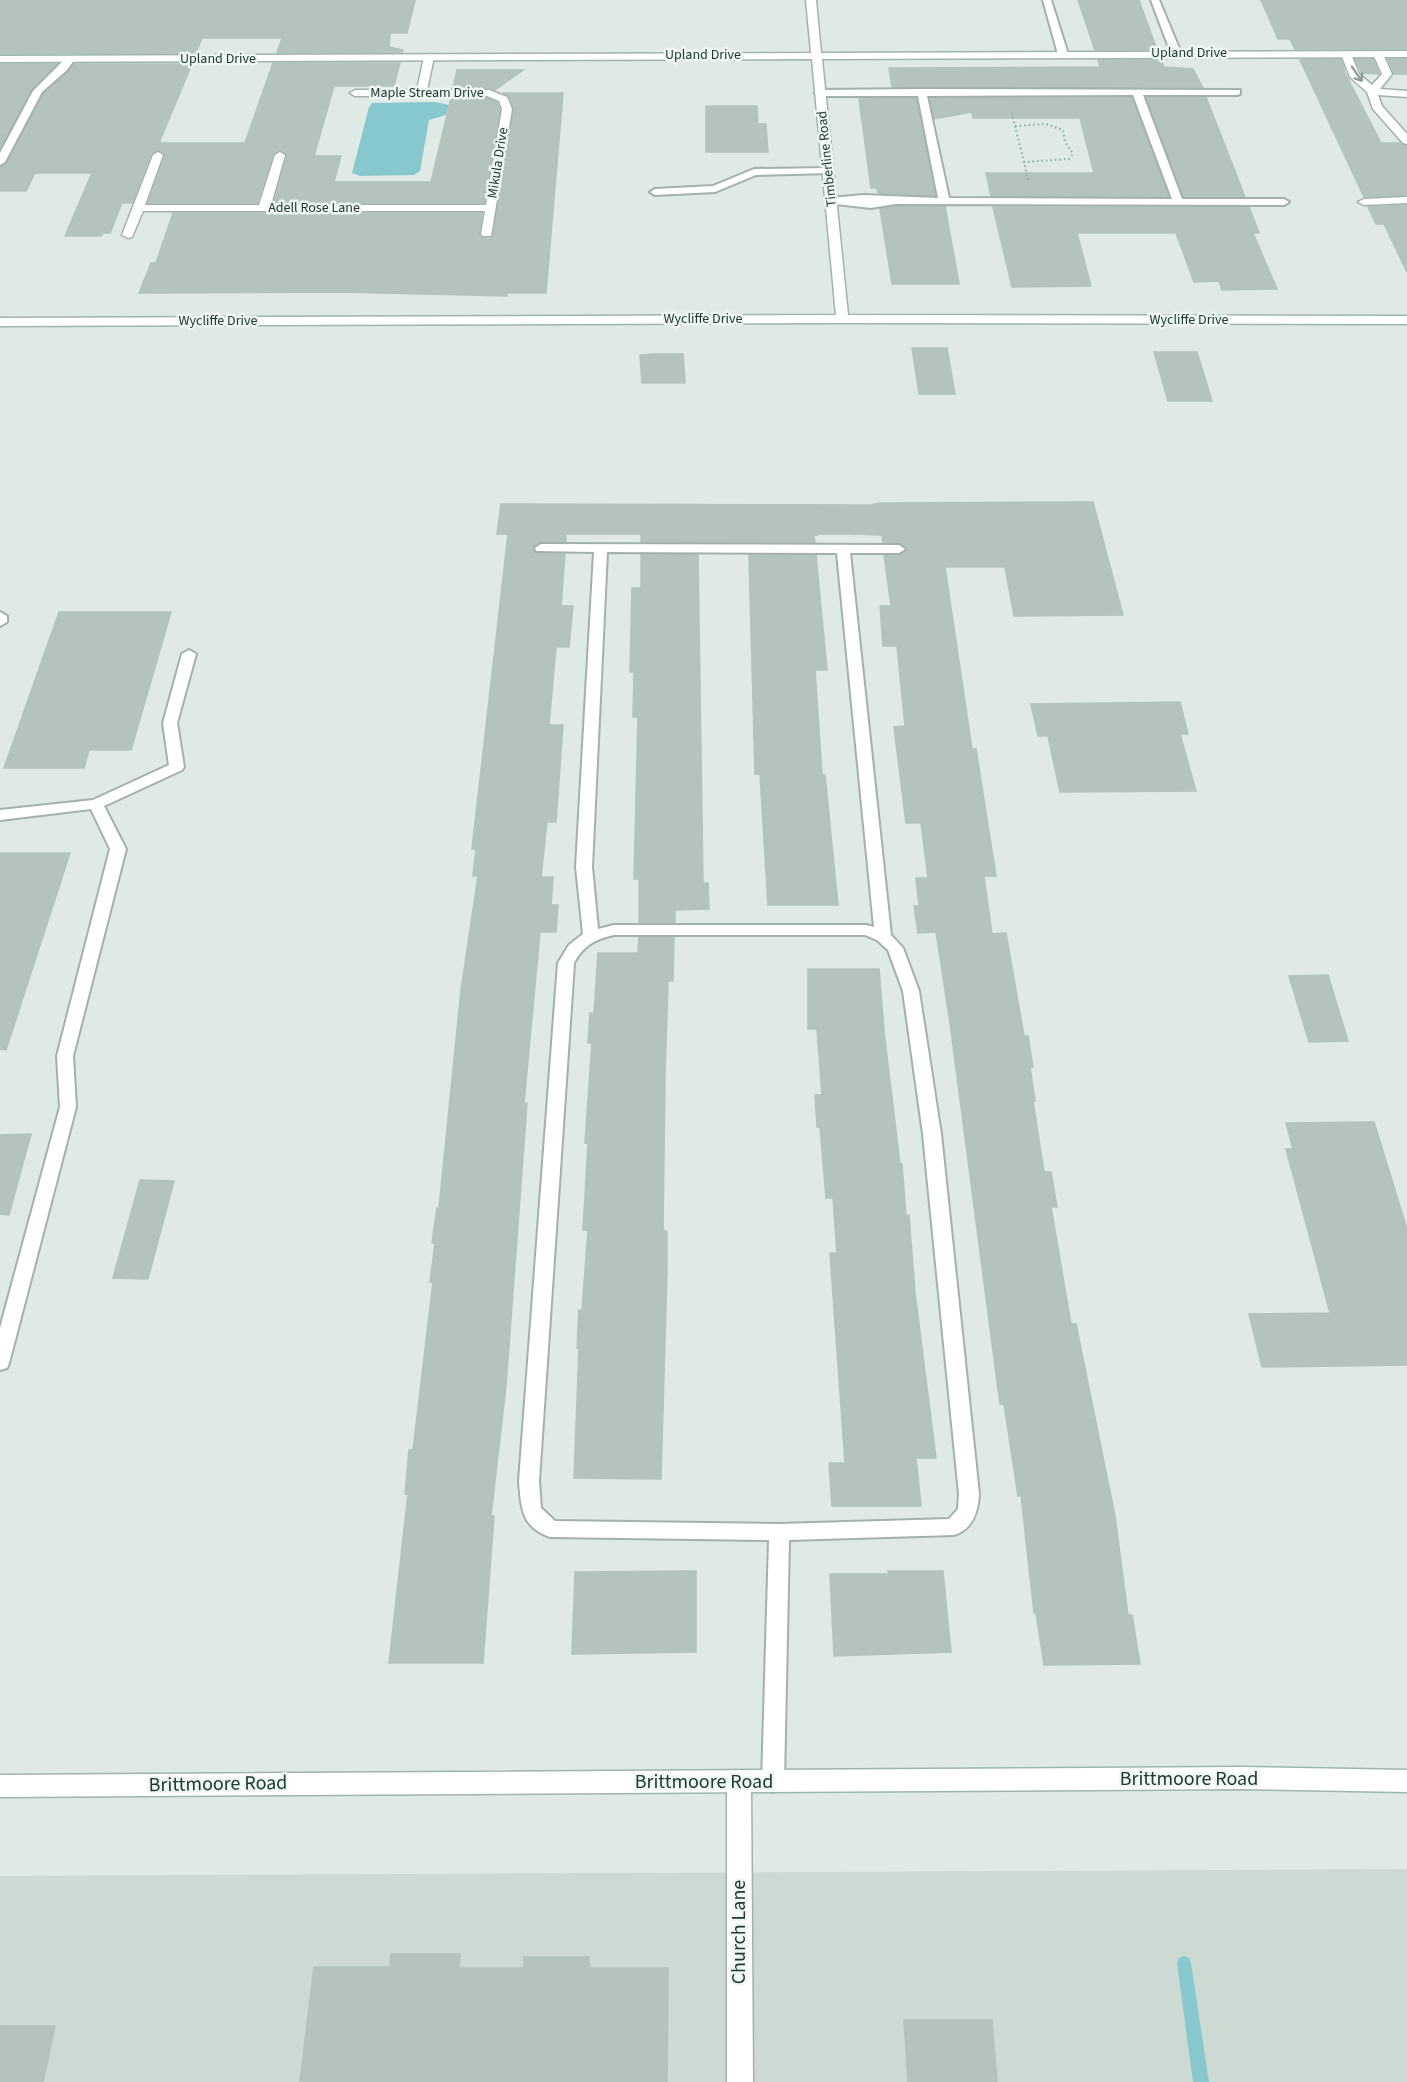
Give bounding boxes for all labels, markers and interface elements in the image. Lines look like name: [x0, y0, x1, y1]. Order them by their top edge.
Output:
street label: Upland Drive: [1151, 43, 1227, 63]
street label: Upland Drive: [665, 45, 741, 65]
street label: Upland Drive: [180, 49, 256, 69]
one-way arrow: [1350, 66, 1363, 82]
street label: Maple Stream Drive: [370, 83, 484, 103]
street label: Timberline Road: [812, 110, 842, 208]
street label: Mikula Drive: [483, 126, 513, 200]
street label: Adell Rose Lane: [268, 198, 360, 218]
street label: Wycliffe Drive: [664, 309, 743, 329]
street label: Wycliffe Drive: [1150, 310, 1229, 330]
street label: Wycliffe Drive: [179, 311, 258, 331]
street label: Brittmoore Road: [1120, 1765, 1258, 1793]
street label: Brittmoore Road: [635, 1768, 773, 1796]
street label: Brittmoore Road: [148, 1769, 288, 1799]
street label: Church Lane: [725, 1880, 753, 1984]

